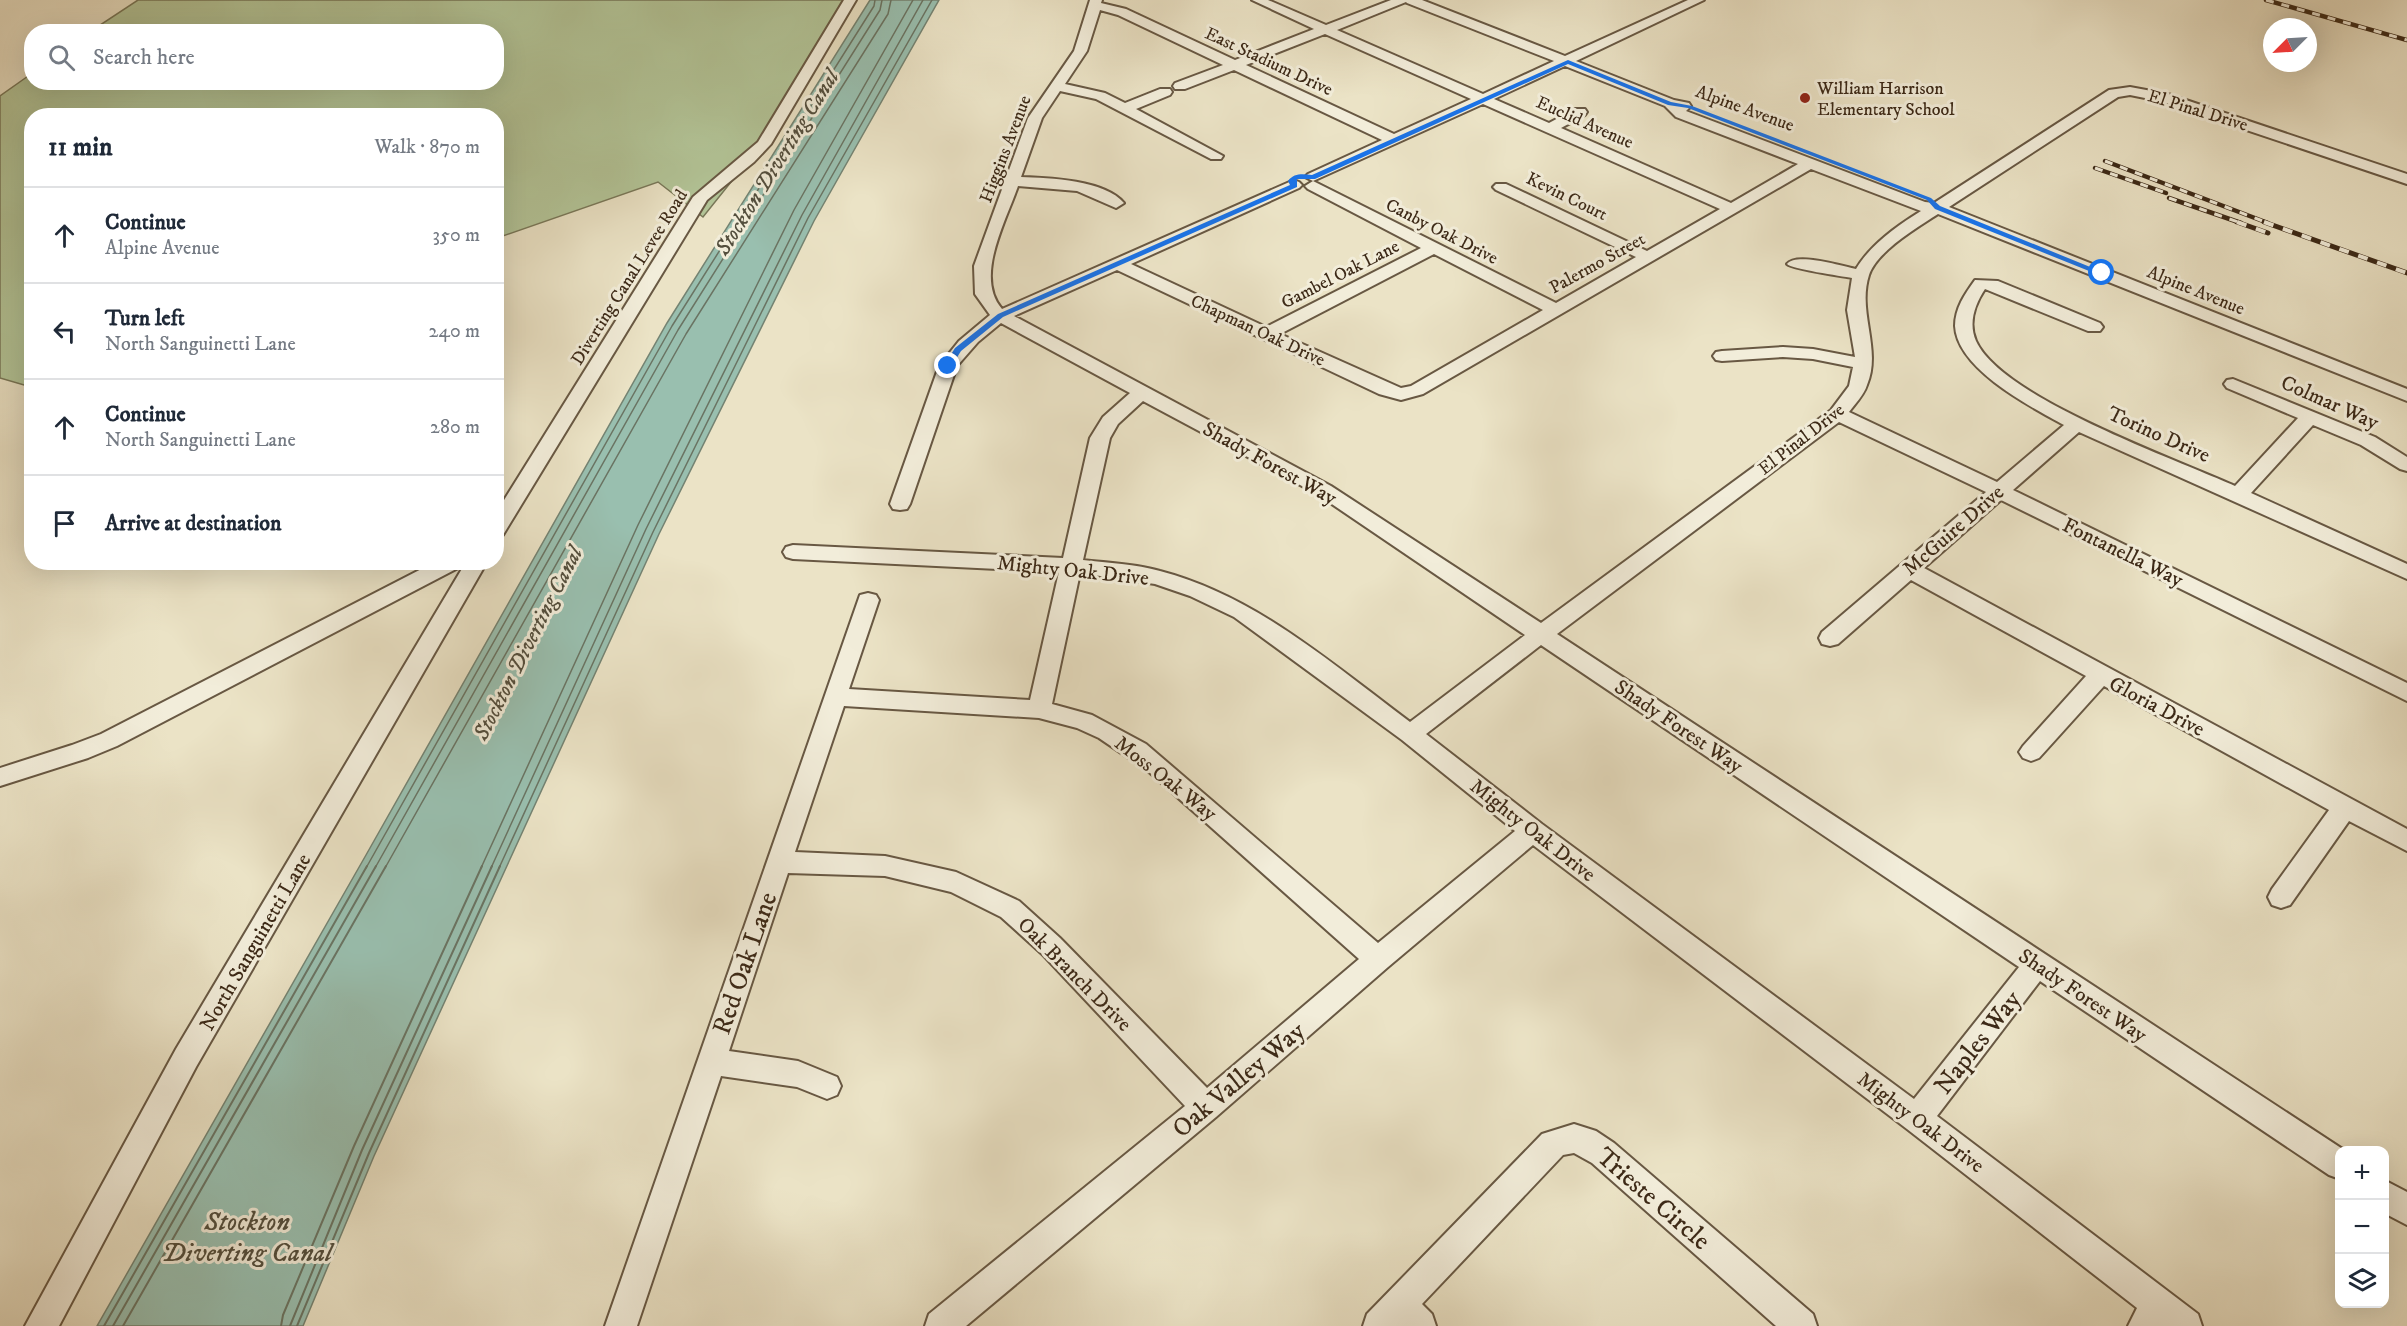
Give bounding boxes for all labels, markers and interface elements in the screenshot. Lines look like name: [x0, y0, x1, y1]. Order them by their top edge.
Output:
north arrow: [2263, 18, 2317, 72]
street label: East Stadium Drive: [1201, 23, 1336, 101]
search box: [24, 24, 504, 90]
icon: search: [45, 41, 78, 74]
text: Search here: [93, 44, 195, 71]
water label: Stockton Diverting Canal: [709, 63, 847, 261]
place label: William Harrison Elementary School: [1816, 78, 1955, 121]
street label: Alpine Avenue: [1692, 81, 1797, 137]
street label: El Pinal Drive: [2145, 85, 2250, 137]
marker: William Harrison Elementary School: [1798, 91, 1812, 105]
street label: Euclid Avenue: [1533, 92, 1637, 154]
street label: Higgins Avenue: [975, 93, 1036, 206]
text: 11 min: [48, 131, 113, 164]
text: Walk · 870 m: [374, 135, 480, 160]
street label: Kevin Court: [1522, 168, 1611, 226]
street label: Diverting Canal Levee Road: [567, 186, 693, 369]
street label: Canby Oak Drive: [1382, 194, 1501, 270]
text: Continue: [105, 209, 186, 236]
icon: ahead: [48, 219, 81, 252]
text: 350 m: [433, 223, 480, 248]
street label: Palermo Street: [1546, 228, 1649, 299]
text: Alpine Avenue: [105, 236, 220, 261]
street label: Gambel Oak Lane: [1278, 236, 1403, 314]
route start: [2088, 259, 2114, 285]
street label: Alpine Avenue: [2144, 261, 2248, 320]
street label: Chapman Oak Drive: [1187, 290, 1328, 372]
text: Turn left: [105, 305, 185, 332]
icon: left: [48, 315, 81, 348]
text: 240 m: [429, 319, 480, 344]
text: North Sanguinetti Lane: [105, 332, 296, 357]
route end: [934, 352, 960, 378]
street label: Colmar Way: [2277, 370, 2383, 436]
street label: El Pinal Drive: [1754, 399, 1849, 480]
text: Continue: [105, 401, 186, 428]
street label: Torino Drive: [2103, 401, 2214, 469]
icon: ahead: [48, 411, 81, 444]
text: 280 m: [430, 415, 480, 440]
street label: Shady Forest Way: [1198, 416, 1342, 512]
text: North Sanguinetti Lane: [105, 428, 296, 453]
street label: McGuire Drive: [1898, 479, 2010, 582]
icon: arrive: [48, 507, 81, 540]
text: Arrive at destination: [105, 510, 282, 537]
street label: Fontanella Way: [2058, 512, 2188, 594]
water label: Stockton Diverting Canal: [467, 540, 590, 746]
street label: Mighty Oak Drive: [996, 550, 1150, 592]
street label: Gloria Drive: [2104, 671, 2209, 743]
street label: Shady Forest Way: [1609, 674, 1749, 780]
street label: Moss Oak Way: [1109, 731, 1223, 828]
street label: Mighty Oak Drive: [1464, 774, 1601, 888]
street label: North Sanguinetti Lane: [195, 849, 317, 1036]
street label: Red Oak Lane: [706, 888, 785, 1039]
street label: Oak Branch Drive: [1012, 912, 1137, 1037]
street label: Shady Forest Way: [2013, 943, 2153, 1049]
street label: Naples Way: [1927, 984, 2029, 1102]
street label: Oak Valley Way: [1166, 1015, 1313, 1145]
street label: Mighty Oak Drive: [1852, 1067, 1989, 1179]
street label: Trieste Circle: [1589, 1141, 1717, 1258]
map controls: [2335, 1146, 2389, 1308]
button: +: [2335, 1146, 2389, 1200]
button: −: [2335, 1200, 2389, 1254]
water label: Stockton Diverting Canal: [162, 1205, 335, 1270]
button: layers: [2335, 1254, 2389, 1308]

